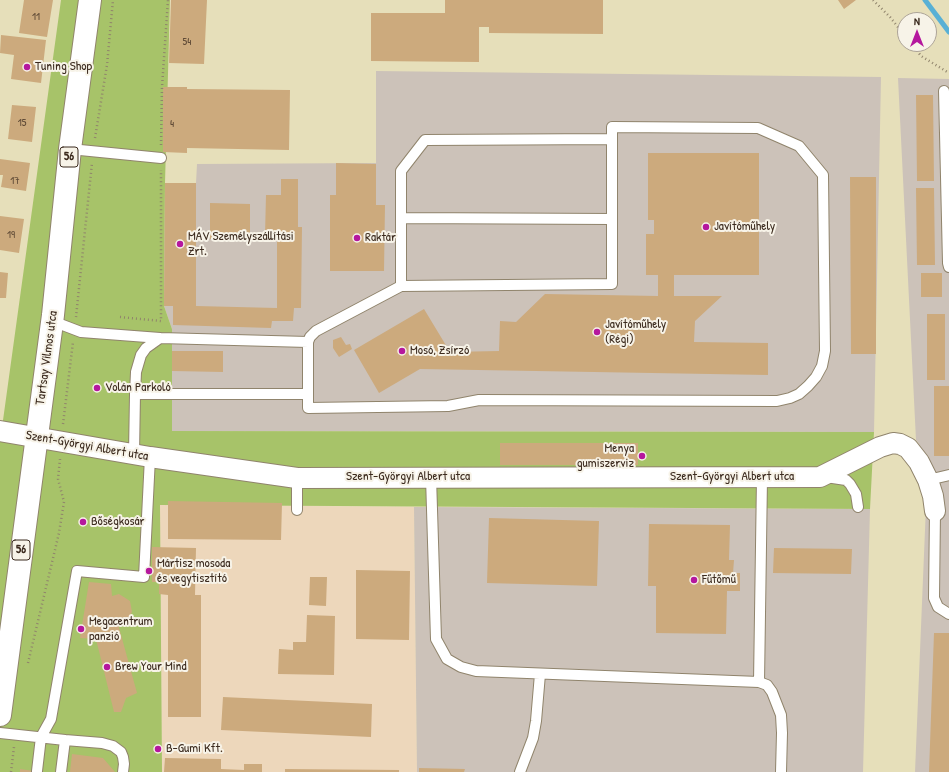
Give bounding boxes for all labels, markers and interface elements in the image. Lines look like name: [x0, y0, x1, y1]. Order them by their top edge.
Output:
house number: 11: [32, 10, 40, 24]
north arrow: [897, 12, 937, 52]
text: N: [914, 14, 920, 28]
house number: 54: [183, 35, 191, 49]
place label: Tuning Shop: [35, 59, 92, 75]
marker: Tuning Shop: [22, 62, 32, 72]
house number: 15: [18, 116, 26, 130]
house number: 4: [170, 117, 174, 131]
road number: 56: [60, 147, 78, 167]
house number: 17: [10, 174, 20, 188]
place label: Javítóműhely: [714, 219, 775, 235]
marker: Javítóműhely: [701, 222, 711, 232]
house number: 19: [7, 228, 15, 242]
place label: MÁV Személyszállítási Zrt.: [188, 229, 294, 260]
place label: Raktár: [365, 230, 396, 246]
marker: Raktár: [352, 233, 362, 243]
marker: MÁV Személyszállítási Zrt.: [175, 239, 185, 249]
street label: Tartsay Vilmos utca: [33, 310, 61, 406]
place label: Javítóműhely (Régi): [605, 317, 666, 348]
marker: Javítóműhely (Régi): [592, 327, 602, 337]
place label: Mosó, Zsírzó: [410, 343, 469, 359]
marker: Mosó, Zsírzó: [397, 346, 407, 356]
place label: Volán Parkoló: [105, 380, 171, 396]
marker: Volán Parkoló: [92, 383, 102, 393]
street label: Szent-Györgyi Albert utca: [25, 428, 149, 464]
place label: Menya gumiszerviz: [577, 441, 634, 472]
marker: Menya gumiszerviz: [637, 451, 647, 461]
street label: Szent-Györgyi Albert utca: [346, 469, 470, 485]
street label: Szent-Györgyi Albert utca: [670, 469, 794, 485]
place label: Bőségkosár: [91, 514, 145, 530]
marker: Bőségkosár: [78, 517, 88, 527]
road number: 56: [12, 540, 30, 560]
place label: Mártisz mosoda és vegytisztító: [157, 556, 230, 587]
marker: Mártisz mosoda és vegytisztító: [144, 566, 154, 576]
place label: Fűtőmű: [702, 572, 736, 588]
marker: Fűtőmű: [689, 575, 699, 585]
place label: Megacentrum panzió: [89, 614, 152, 645]
marker: Megacentrum panzió: [76, 624, 86, 634]
place label: Brew Your Mind: [115, 659, 187, 675]
marker: Brew Your Mind: [102, 662, 112, 672]
place label: B-Gumi Kft.: [166, 741, 223, 757]
marker: B-Gumi Kft.: [153, 744, 163, 754]

